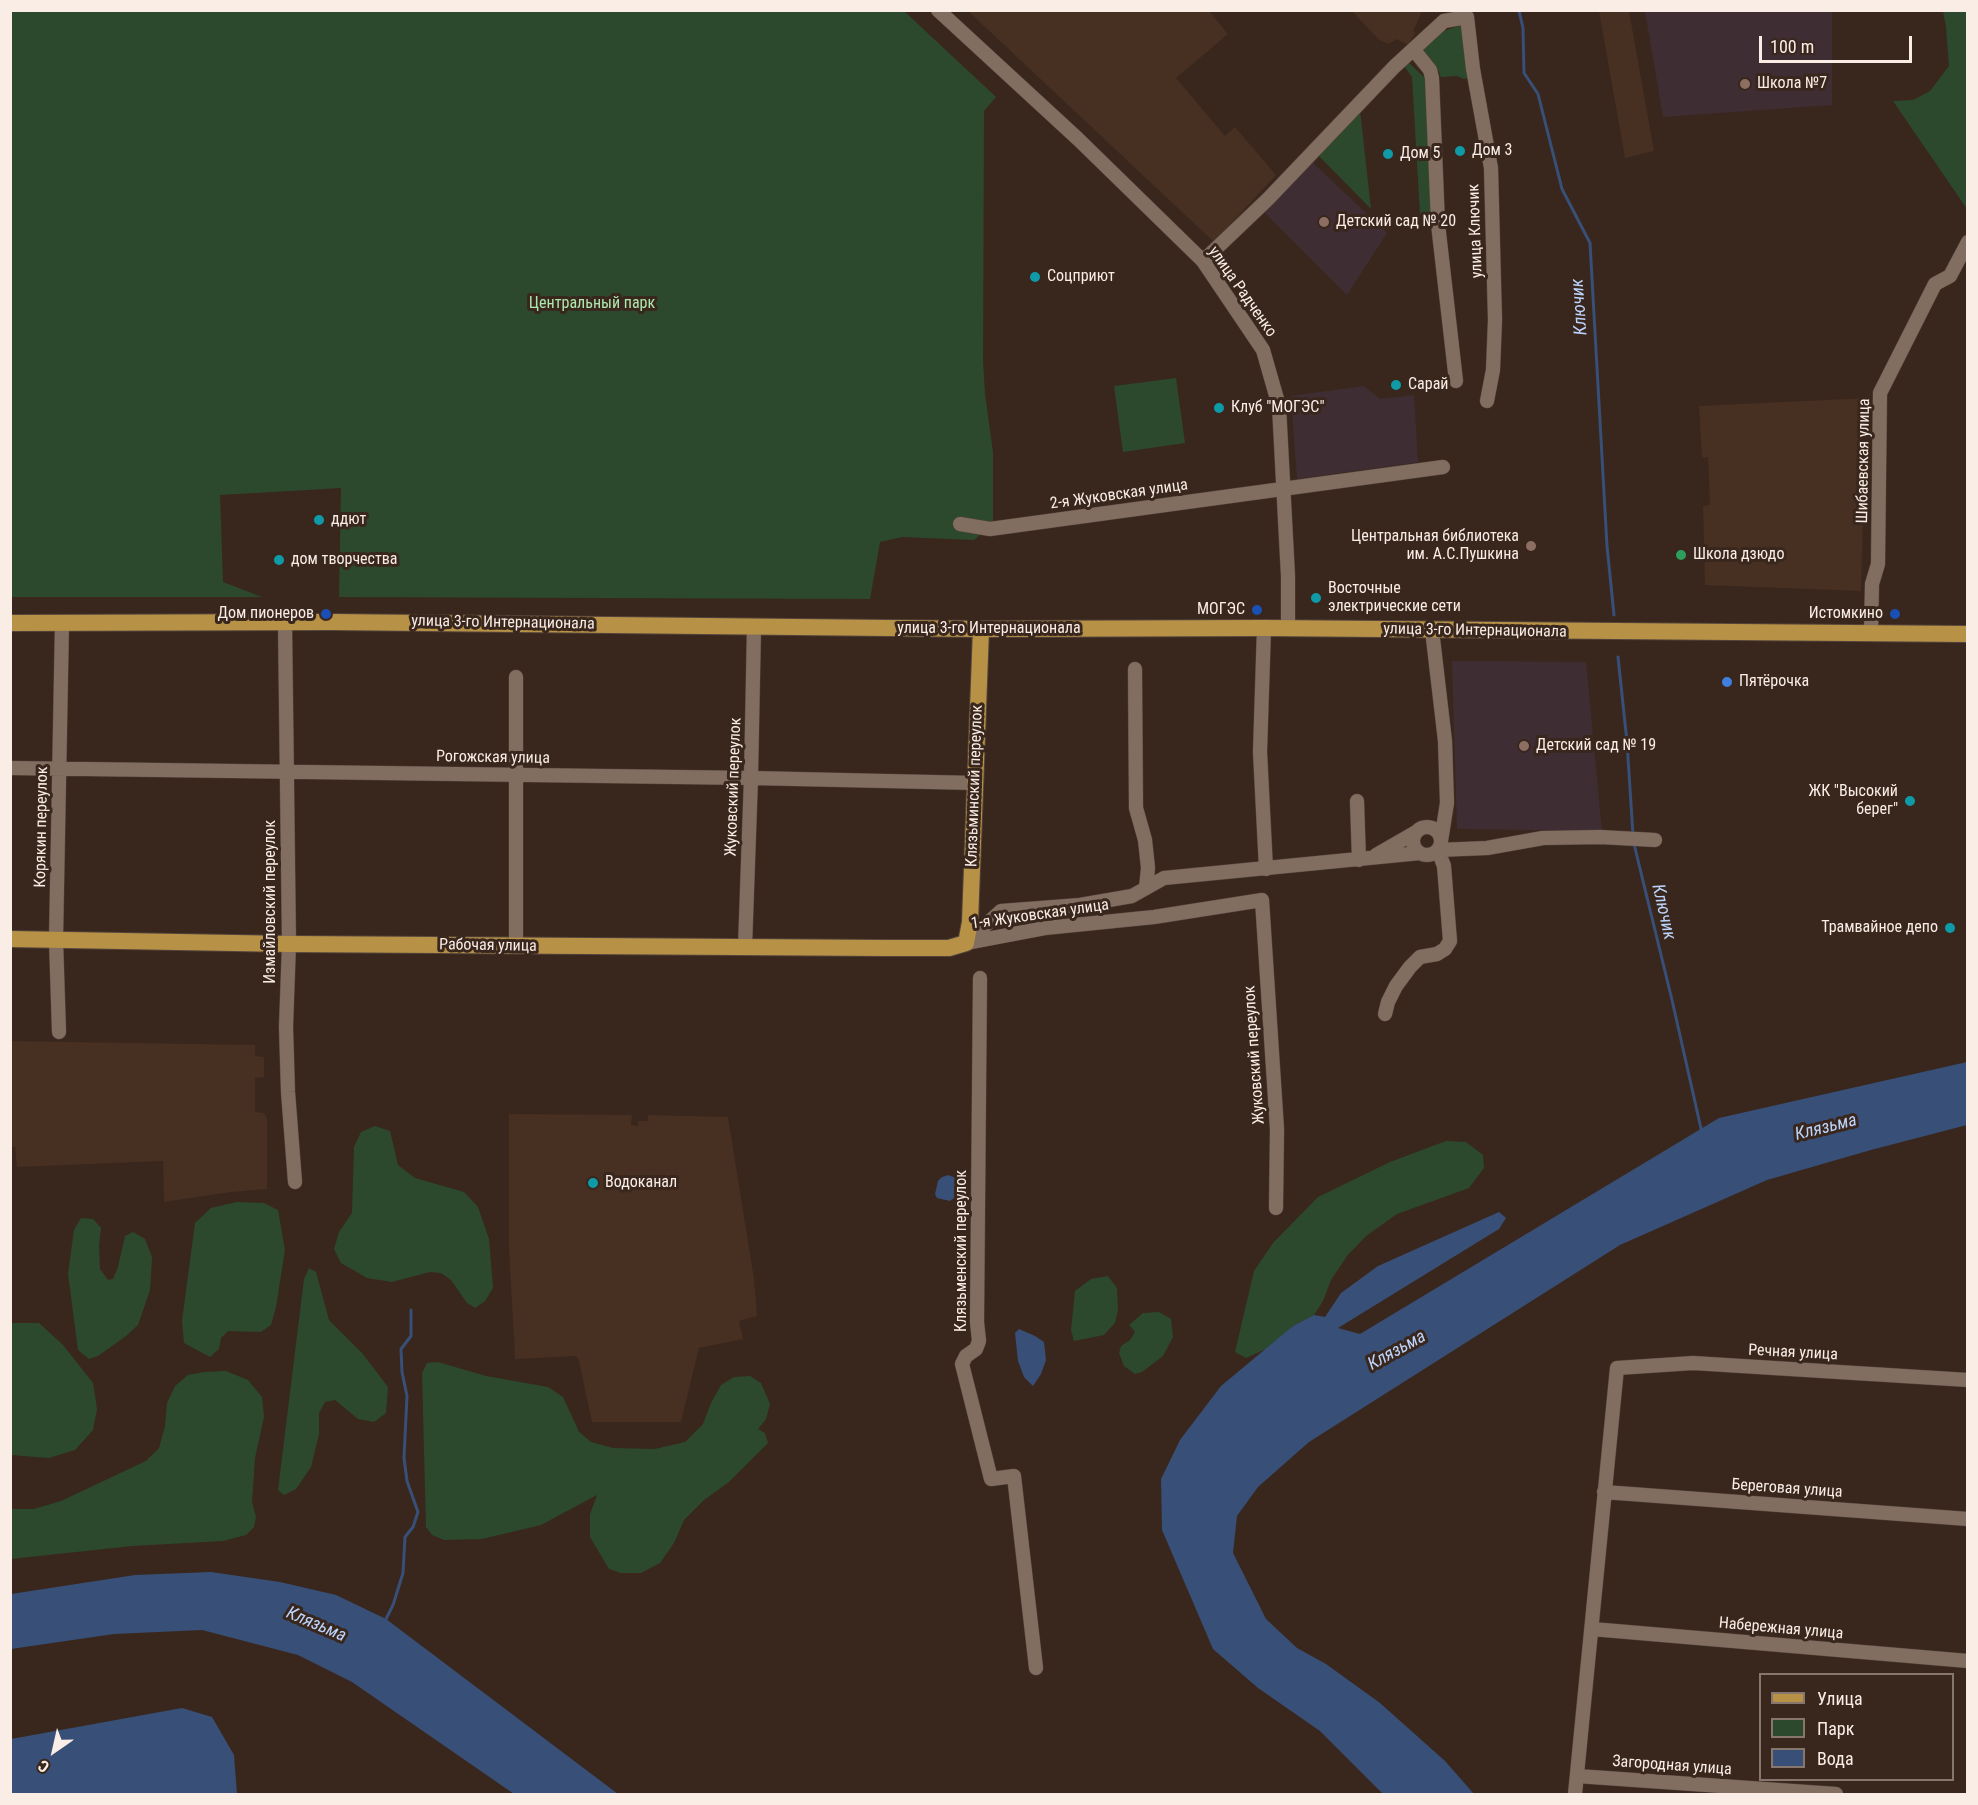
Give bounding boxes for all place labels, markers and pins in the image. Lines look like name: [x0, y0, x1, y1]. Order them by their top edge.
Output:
place label: Школа №7: [1757, 74, 1827, 94]
marker: Школа №7: [1738, 77, 1752, 91]
place label: Дом 3: [1472, 141, 1512, 161]
place label: Дом 5: [1400, 144, 1440, 164]
marker: Дом 3: [1453, 144, 1467, 158]
marker: Дом 5: [1381, 147, 1395, 161]
place label: Детский сад № 20: [1336, 212, 1456, 232]
marker: Детский сад № 20: [1317, 215, 1331, 229]
place label: Соцприют: [1047, 267, 1115, 287]
marker: Соцприют: [1028, 270, 1042, 284]
place label: Сарай: [1408, 375, 1448, 395]
marker: Сарай: [1389, 378, 1403, 392]
place label: Клуб "МОГЭС": [1231, 398, 1325, 418]
marker: Клуб "МОГЭС": [1212, 401, 1226, 415]
place label: ддют: [331, 510, 366, 530]
marker: ддют: [312, 513, 326, 527]
place label: Центральная библиотека им. А.С.Пушкина: [1351, 527, 1519, 565]
marker: Центральная библиотека им. А.С.Пушкина: [1524, 539, 1538, 553]
place label: Школа дзюдо: [1693, 545, 1784, 565]
marker: Школа дзюдо: [1674, 548, 1688, 562]
place label: дом творчества: [291, 550, 397, 570]
marker: дом творчества: [272, 553, 286, 567]
place label: Восточные электрические сети: [1328, 579, 1461, 617]
marker: Восточные электрические сети: [1309, 591, 1323, 605]
place label: МОГЭС: [1197, 600, 1245, 620]
marker: МОГЭС: [1250, 603, 1264, 617]
place label: Дом пионеров: [217, 604, 314, 624]
place label: Истомкино: [1809, 604, 1883, 624]
marker: Дом пионеров: [319, 607, 333, 621]
marker: Истомкино: [1888, 607, 1902, 621]
place label: Пятёрочка: [1739, 672, 1809, 692]
marker: Пятёрочка: [1720, 675, 1734, 689]
place label: Детский сад № 19: [1536, 736, 1656, 756]
marker: Детский сад № 19: [1517, 739, 1531, 753]
place label: ЖК "Высокий берег": [1809, 782, 1898, 820]
marker: ЖК "Высокий берег": [1903, 794, 1917, 808]
place label: Трамвайное депо: [1821, 918, 1938, 938]
marker: Трамвайное депо: [1943, 921, 1957, 935]
place label: Водоканал: [605, 1173, 677, 1193]
marker: Водоканал: [586, 1176, 600, 1190]

